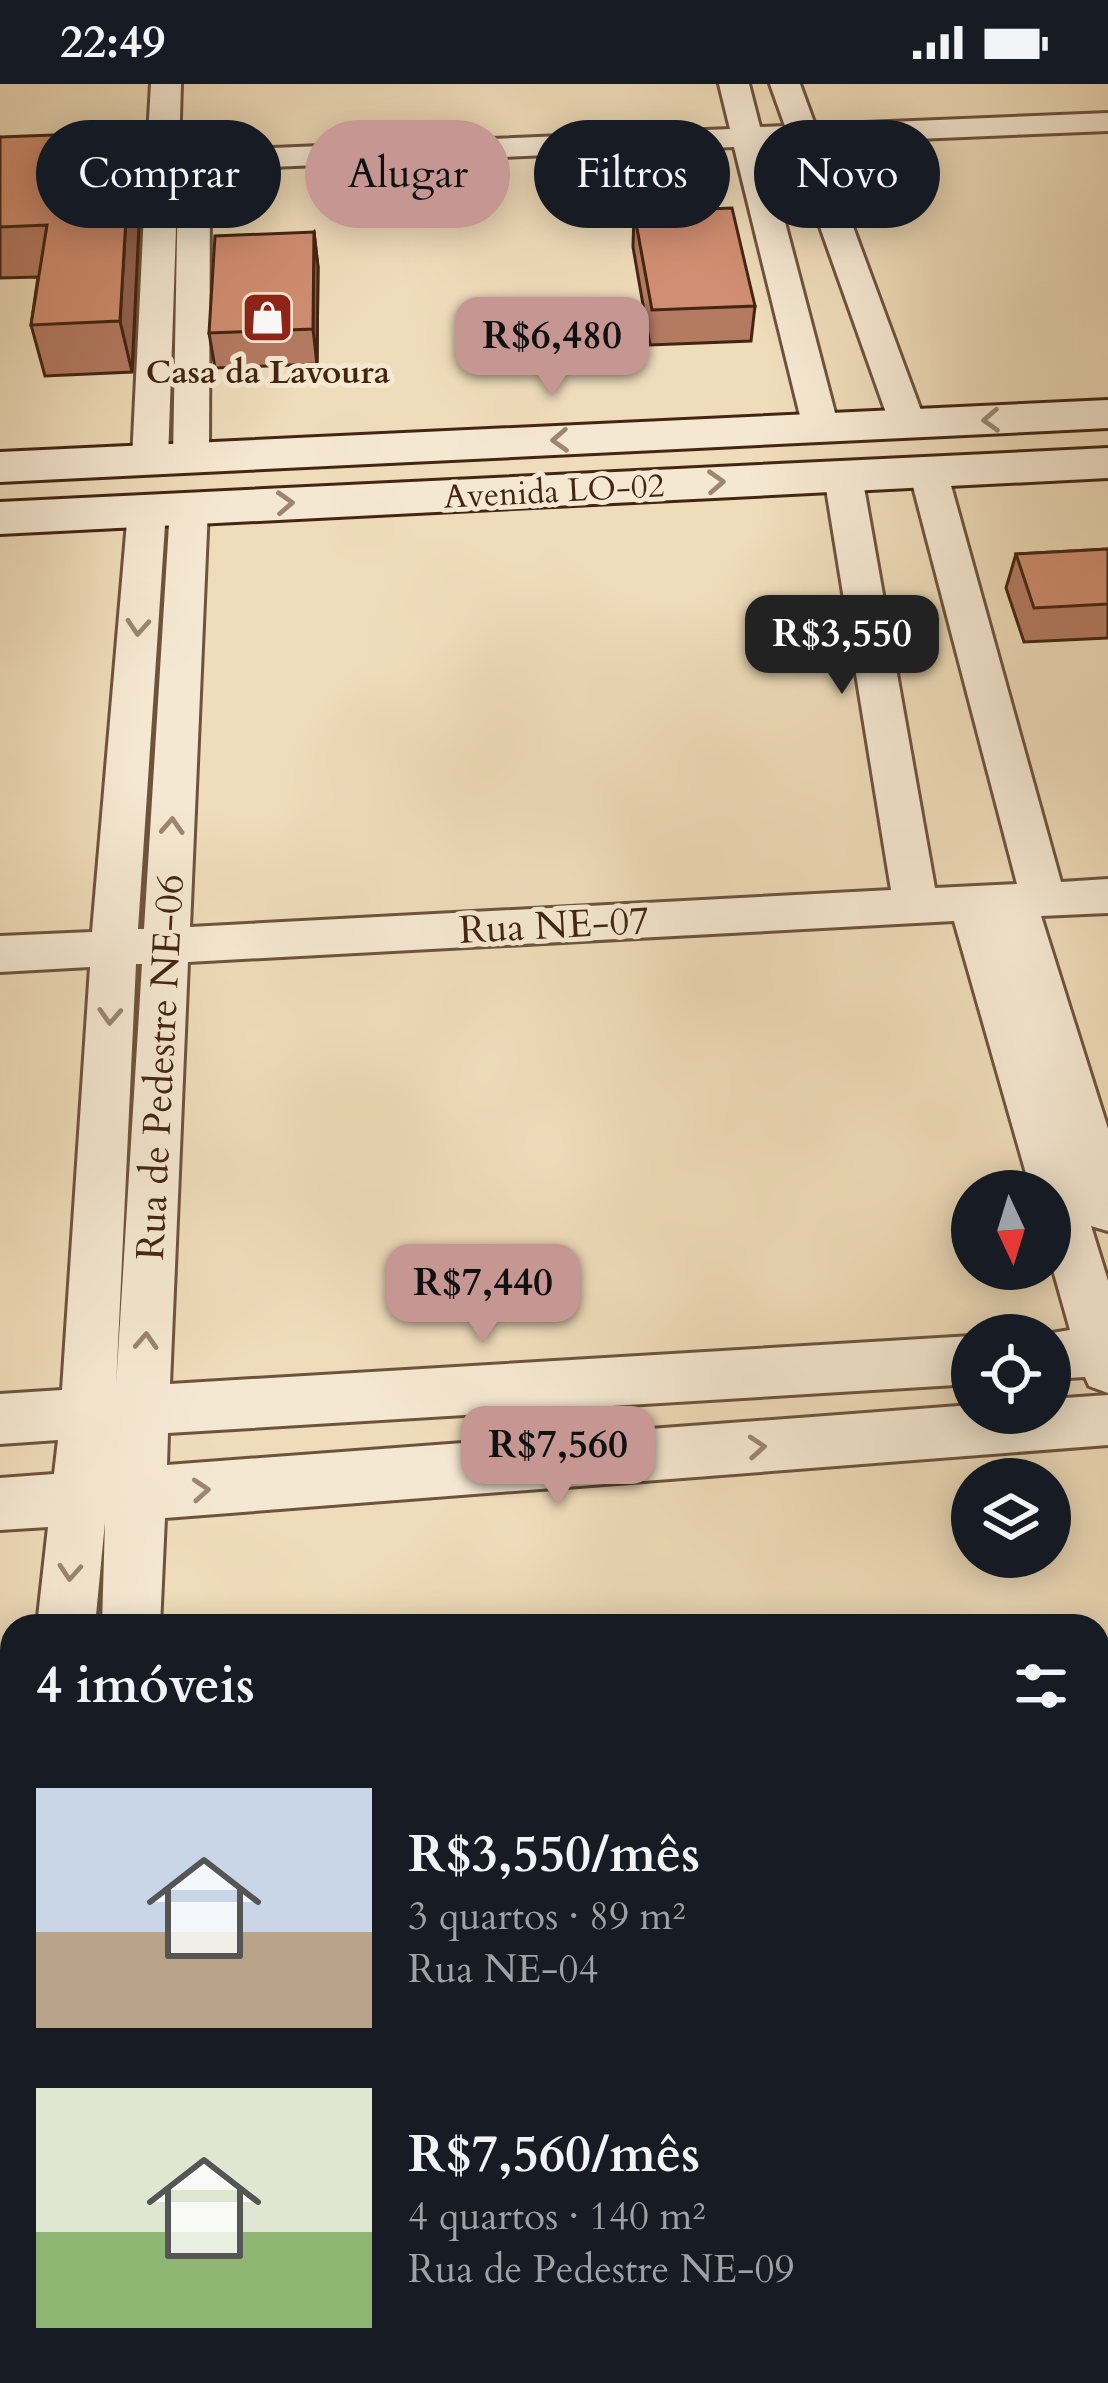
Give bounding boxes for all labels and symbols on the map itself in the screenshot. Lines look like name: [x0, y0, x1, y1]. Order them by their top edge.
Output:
shop icon: Casa da Lavoura: [240, 289, 296, 345]
pin: R$6,480: [441, 297, 663, 399]
place label: Casa da Lavoura: [146, 350, 390, 395]
one-way arrow: [981, 407, 1000, 433]
one-way arrow: [550, 427, 569, 453]
street label: Avenida LO-02: [443, 463, 666, 520]
one-way arrow: [707, 469, 726, 495]
one-way arrow: [276, 490, 295, 516]
pin: R$3,550: [731, 595, 953, 697]
one-way arrow: [126, 618, 151, 637]
one-way arrow: [159, 816, 185, 835]
street label: Rua de Pedestre NE-06: [124, 873, 197, 1261]
street label: Rua NE-07: [458, 894, 651, 957]
one-way arrow: [97, 1007, 123, 1026]
north arrow: [951, 1170, 1071, 1290]
pin: R$7,440: [372, 1244, 594, 1346]
one-way arrow: [133, 1331, 159, 1350]
pin: R$7,560: [447, 1406, 669, 1508]
one-way arrow: [748, 1435, 767, 1461]
one-way arrow: [191, 1478, 210, 1503]
one-way arrow: [58, 1563, 84, 1582]

